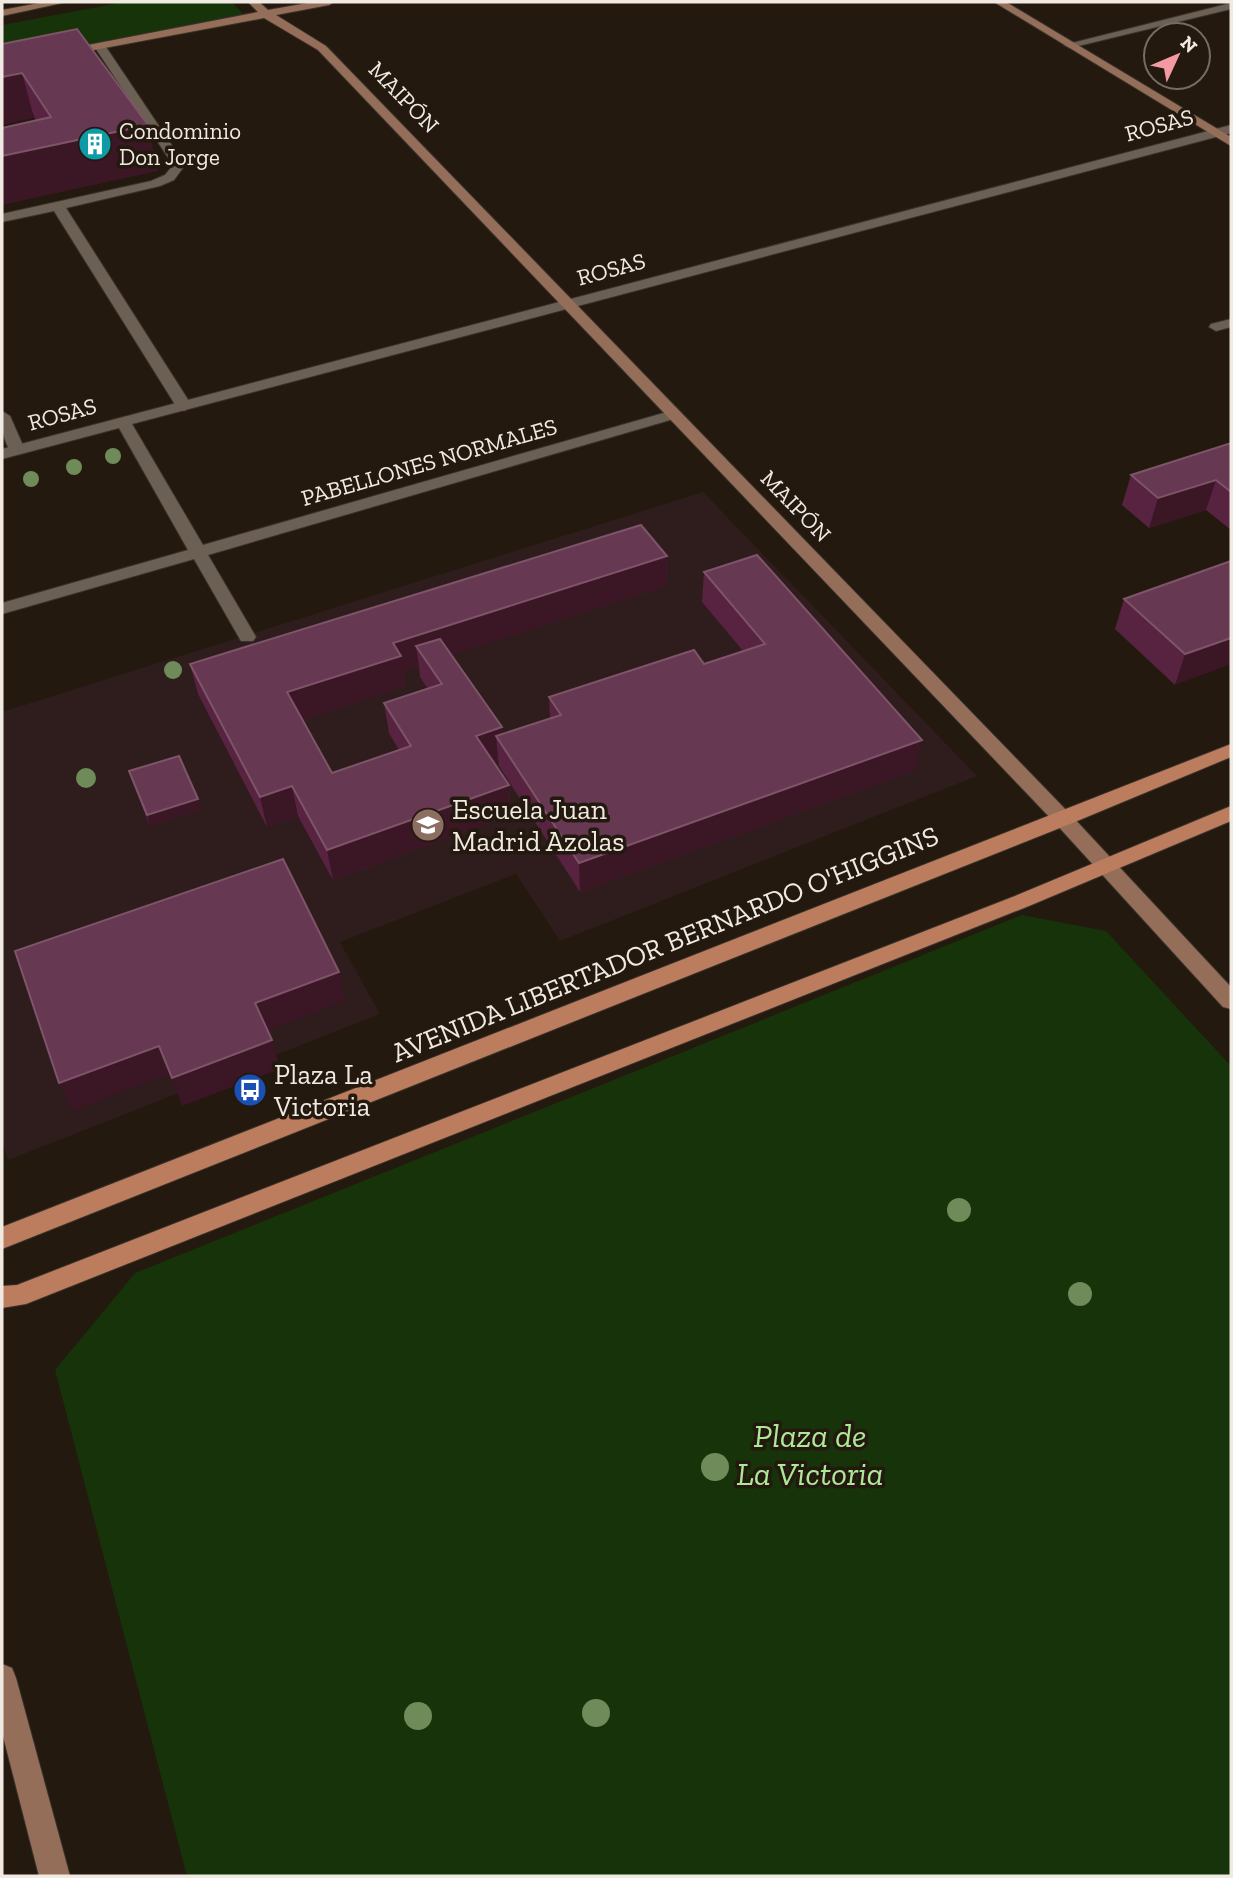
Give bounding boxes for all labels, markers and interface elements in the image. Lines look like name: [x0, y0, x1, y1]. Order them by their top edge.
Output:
north arrow: [1142, 21, 1212, 91]
text: N: [1176, 31, 1202, 58]
street label: MAIPÓN: [363, 55, 445, 139]
street label: ROSAS: [1122, 102, 1196, 148]
place label: Condominio Don Jorge: [119, 117, 241, 171]
building icon: Condominio Don Jorge: [76, 125, 114, 163]
street label: ROSAS: [574, 246, 648, 292]
street label: ROSAS: [25, 391, 99, 437]
street label: PABELLONES NORMALES: [298, 412, 560, 512]
street label: MAIPÓN: [755, 464, 837, 548]
place label: Escuela Juan Madrid Azolas: [452, 793, 625, 858]
school or university icon: Escuela Juan Madrid Azolas: [409, 806, 447, 844]
street label: AVENIDA LIBERTADOR BERNARDO O'HIGGINS: [387, 819, 943, 1069]
place label: Plaza La Victoria: [273, 1058, 373, 1123]
bus stop icon: Plaza La Victoria: [231, 1071, 269, 1109]
park label: Plaza de La Victoria: [737, 1416, 883, 1493]

